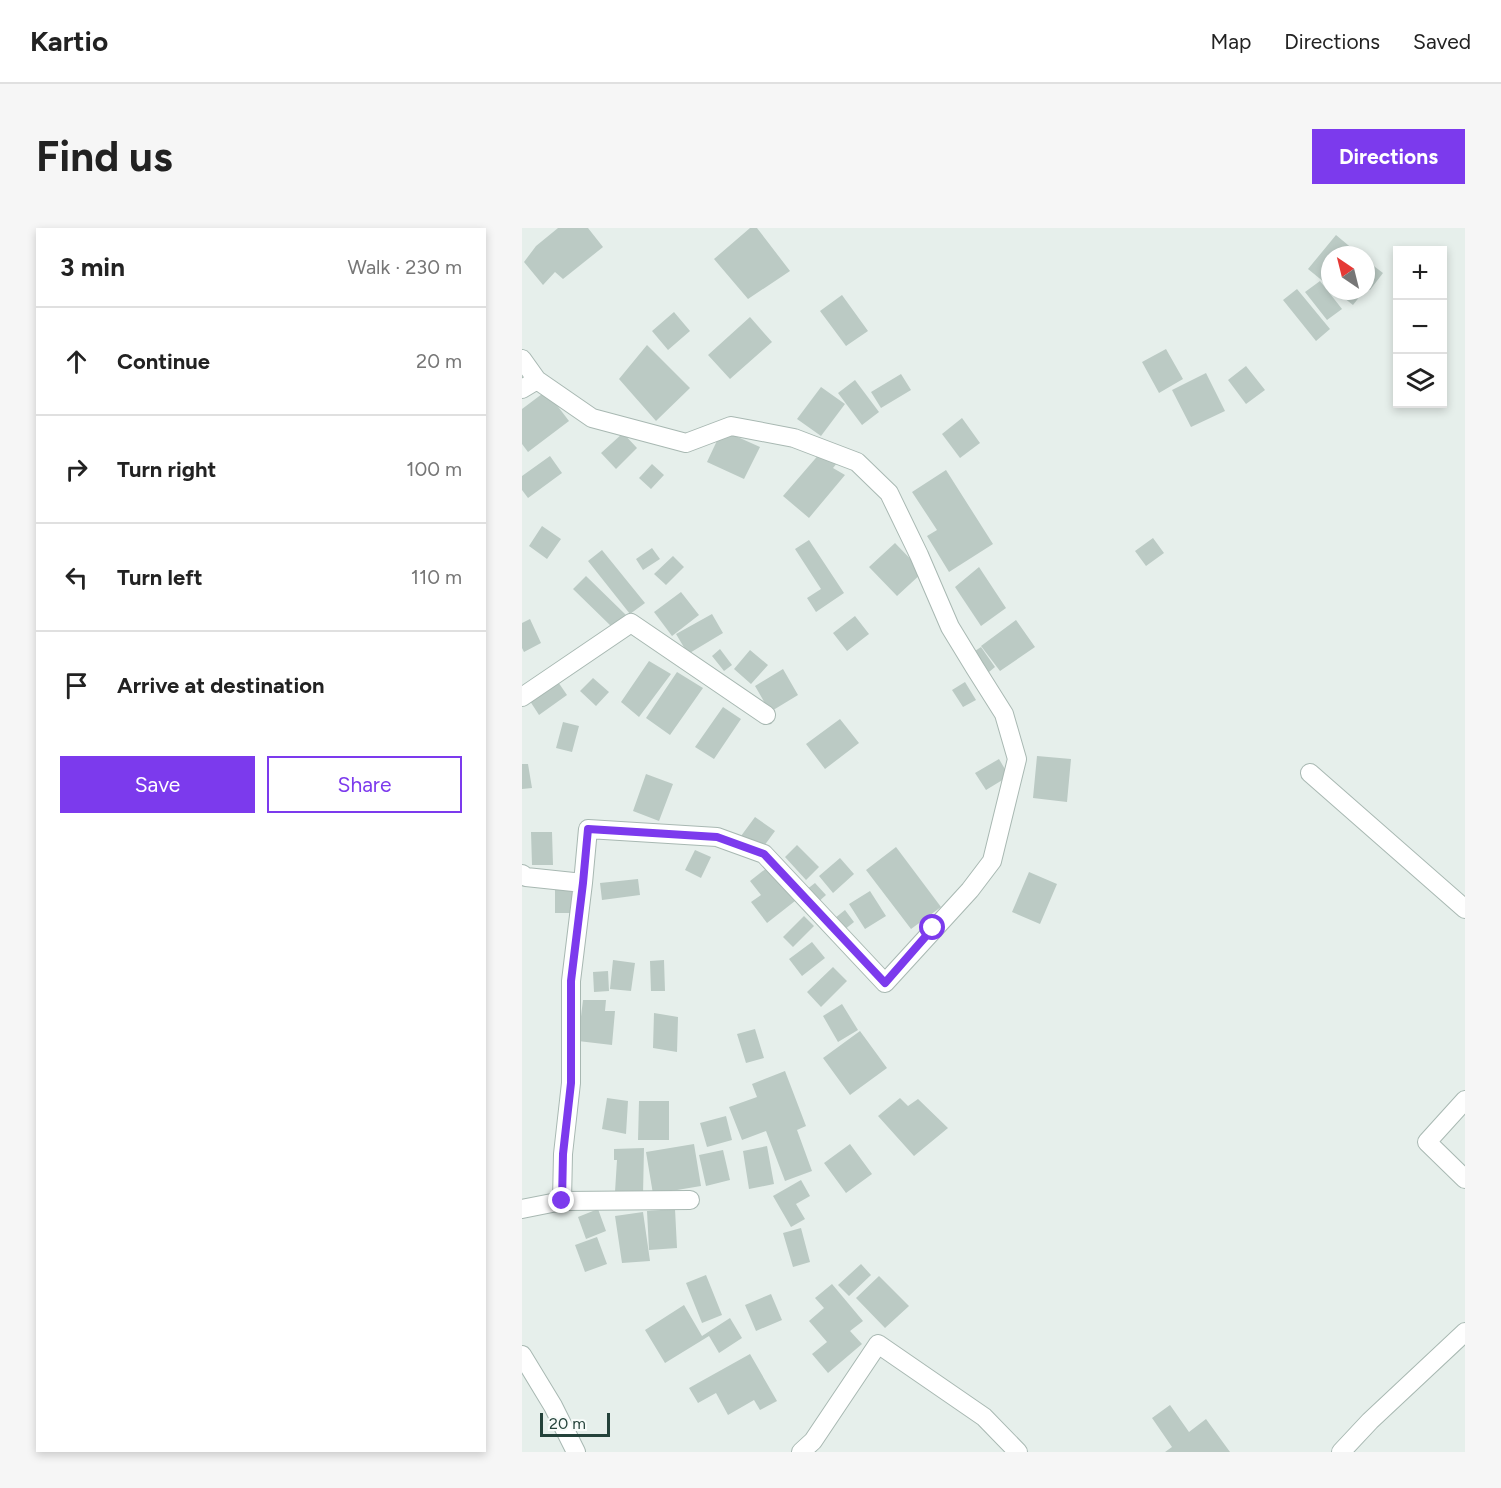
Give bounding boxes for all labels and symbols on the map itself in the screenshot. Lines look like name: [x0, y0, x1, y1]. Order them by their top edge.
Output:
north arrow: [1321, 246, 1375, 300]
route start: [919, 914, 945, 940]
route end: [548, 1187, 574, 1213]
scale bar: [540, 1410, 610, 1438]

